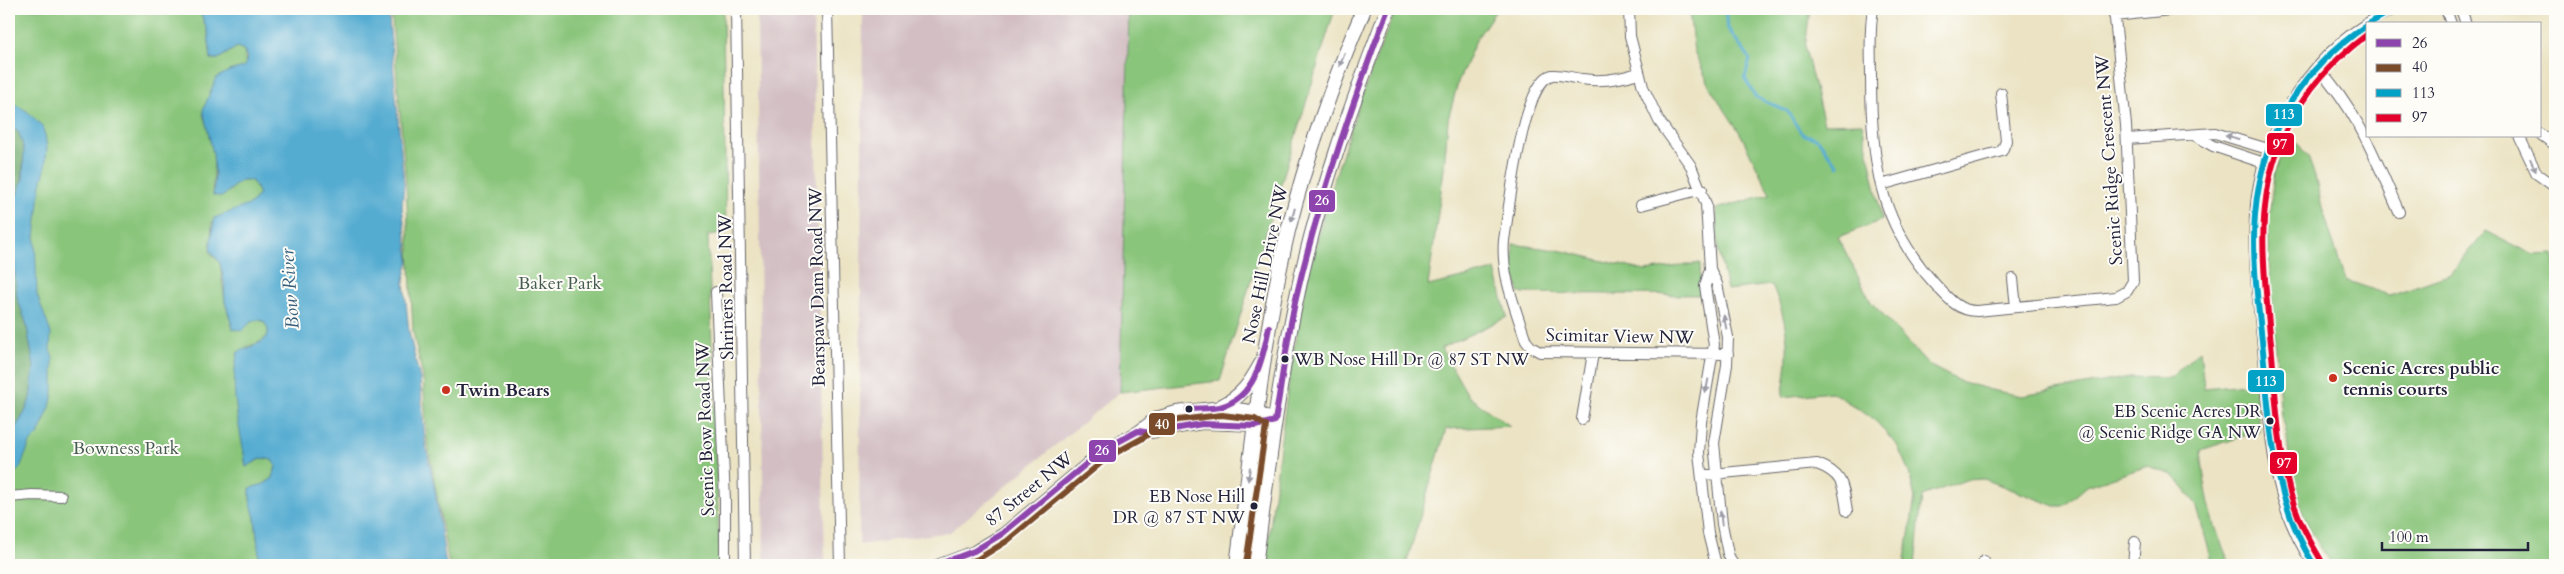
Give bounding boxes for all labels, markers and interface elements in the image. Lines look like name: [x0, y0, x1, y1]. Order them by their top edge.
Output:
legend: [2366, 22, 2542, 138]
text: 26: [2412, 33, 2428, 53]
one-way arrow: [1338, 53, 1345, 68]
street label: Scenic Ridge Crescent NW: [2090, 54, 2129, 266]
text: 40: [2412, 57, 2428, 77]
text: 113: [2412, 83, 2435, 103]
line badge: 113: [2265, 103, 2303, 127]
text: 113: [2273, 105, 2295, 124]
text: 97: [2412, 107, 2428, 127]
line badge: 97: [2266, 132, 2295, 156]
one-way arrow: [2224, 133, 2239, 141]
text: 97: [2273, 135, 2287, 154]
one-way arrow: [2530, 158, 2538, 172]
street label: Nose Hill Drive NW: [1236, 182, 1295, 346]
street label: Bearspaw Dam Road NW: [803, 187, 832, 387]
line badge: 26: [1308, 189, 1336, 213]
text: 26: [1315, 191, 1329, 210]
one-way arrow: [1288, 208, 1296, 223]
street label: Shriners Road NW: [713, 214, 740, 360]
water label: Bow River: [274, 247, 306, 330]
park label: Baker Park: [518, 271, 602, 296]
one-way arrow: [1721, 314, 1729, 330]
street label: Scimitar View NW: [1546, 323, 1695, 350]
street label: Scenic Bow Road NW: [690, 341, 721, 517]
place label: WB Nose Hill Dr @ 87 ST NW: [1293, 348, 1529, 371]
marker: WB Nose Hill Dr @ 87 ST NW: [1280, 354, 1290, 364]
place label: Scenic Acres public tennis courts: [2343, 356, 2500, 402]
line badge: 113: [2247, 369, 2285, 393]
text: 113: [2255, 372, 2277, 391]
marker: Scenic Acres public tennis courts: [2327, 372, 2339, 384]
place label: Twin Bears: [456, 378, 550, 403]
one-way arrow: [1703, 379, 1711, 395]
marker: Twin Bears: [440, 384, 452, 396]
place label: EB Scenic Acres DR @ Scenic Ridge GA NW: [2078, 400, 2261, 444]
unlabelled marker: [1184, 404, 1194, 414]
line badge: 40: [1148, 412, 1176, 436]
text: 40: [1155, 415, 1169, 434]
marker: EB Scenic Acres DR @ Scenic Ridge GA NW: [2265, 416, 2275, 426]
park label: Bowness Park: [73, 436, 180, 461]
line badge: 26: [1088, 439, 1117, 463]
text: 26: [1095, 441, 1109, 460]
street label: 87 Street NW: [980, 446, 1079, 533]
line badge: 97: [2269, 451, 2298, 475]
text: 97: [2277, 454, 2291, 473]
one-way arrow: [1245, 467, 1253, 483]
place label: EB Nose Hill DR @ 87 ST NW: [1113, 485, 1246, 529]
marker: EB Nose Hill DR @ 87 ST NW: [1249, 501, 1259, 511]
one-way arrow: [1717, 510, 1725, 526]
scale bar: [2382, 519, 2528, 551]
text: 100 m: [2389, 527, 2429, 547]

